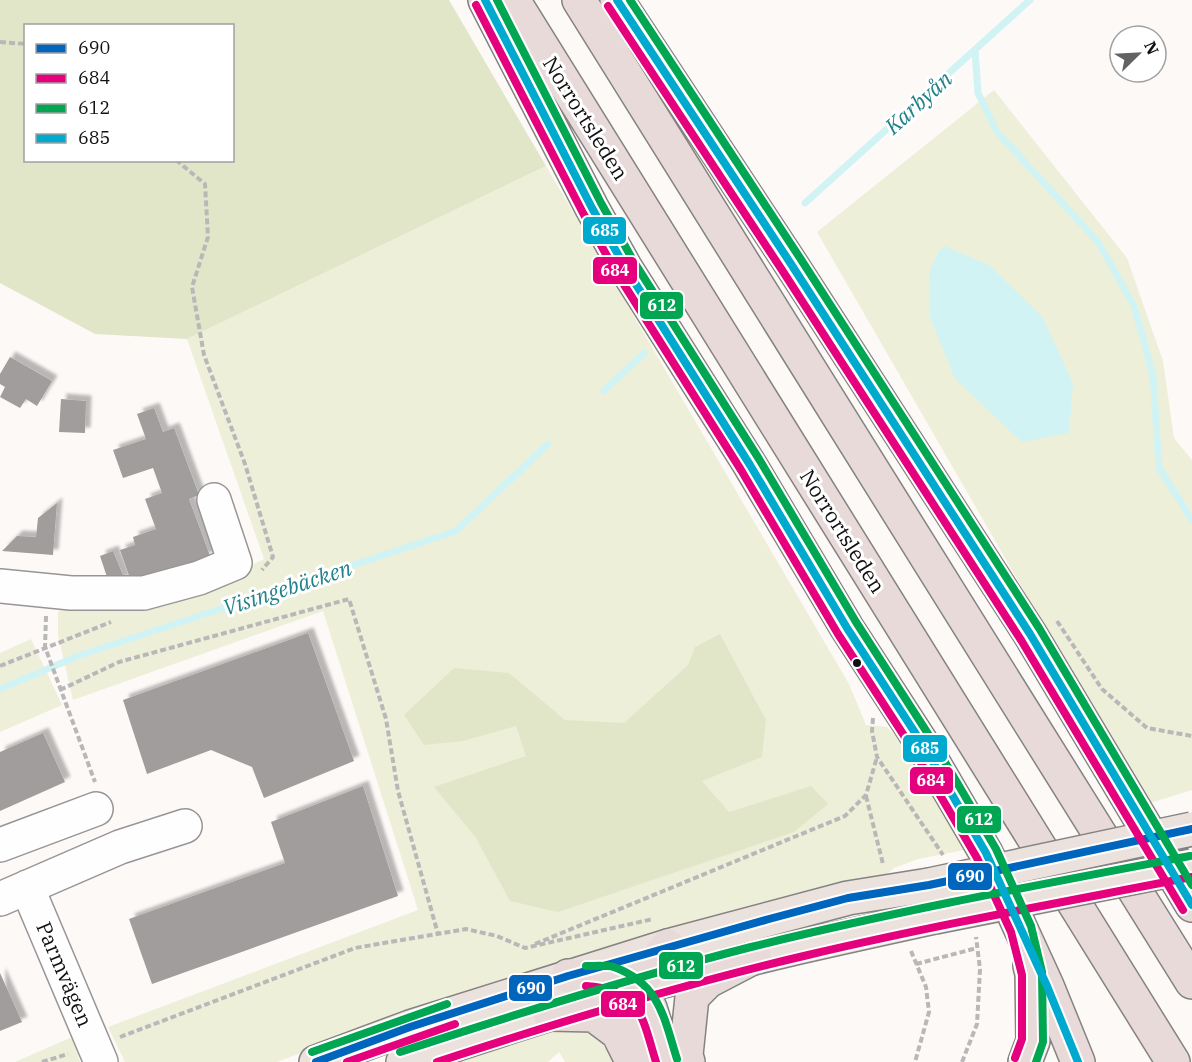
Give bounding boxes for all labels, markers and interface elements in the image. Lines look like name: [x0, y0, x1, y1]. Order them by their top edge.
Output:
legend: [24, 24, 234, 162]
north arrow: [1108, 24, 1168, 84]
text: 690: [78, 36, 110, 59]
text: N: [1140, 38, 1163, 58]
street label: Norrortsleden: [537, 51, 635, 185]
water label: Karbyån: [877, 64, 958, 141]
text: 684: [78, 66, 110, 89]
text: 612: [78, 96, 110, 119]
text: 685: [78, 126, 110, 149]
line badge: 685: [582, 216, 627, 245]
text: 685: [591, 220, 619, 240]
line badge: 684: [592, 256, 638, 285]
text: 684: [601, 260, 630, 280]
line badge: 612: [639, 291, 684, 320]
text: 612: [648, 295, 676, 315]
street label: Norrortsleden: [794, 464, 892, 598]
water label: Visingebäcken: [219, 552, 355, 621]
unlabelled marker: [851, 657, 863, 669]
line badge: 685: [902, 734, 948, 763]
text: 685: [911, 738, 939, 758]
line badge: 684: [909, 766, 954, 795]
text: 684: [917, 770, 946, 790]
line badge: 612: [956, 805, 1002, 834]
text: 612: [965, 809, 993, 829]
line badge: 690: [947, 862, 993, 891]
text: 690: [956, 866, 985, 886]
street label: Parmvägen: [30, 917, 100, 1031]
line badge: 612: [658, 951, 704, 980]
text: 612: [667, 956, 695, 976]
line badge: 690: [508, 974, 553, 1002]
text: 690: [517, 978, 546, 998]
line badge: 684: [600, 990, 646, 1018]
text: 684: [609, 994, 638, 1014]

